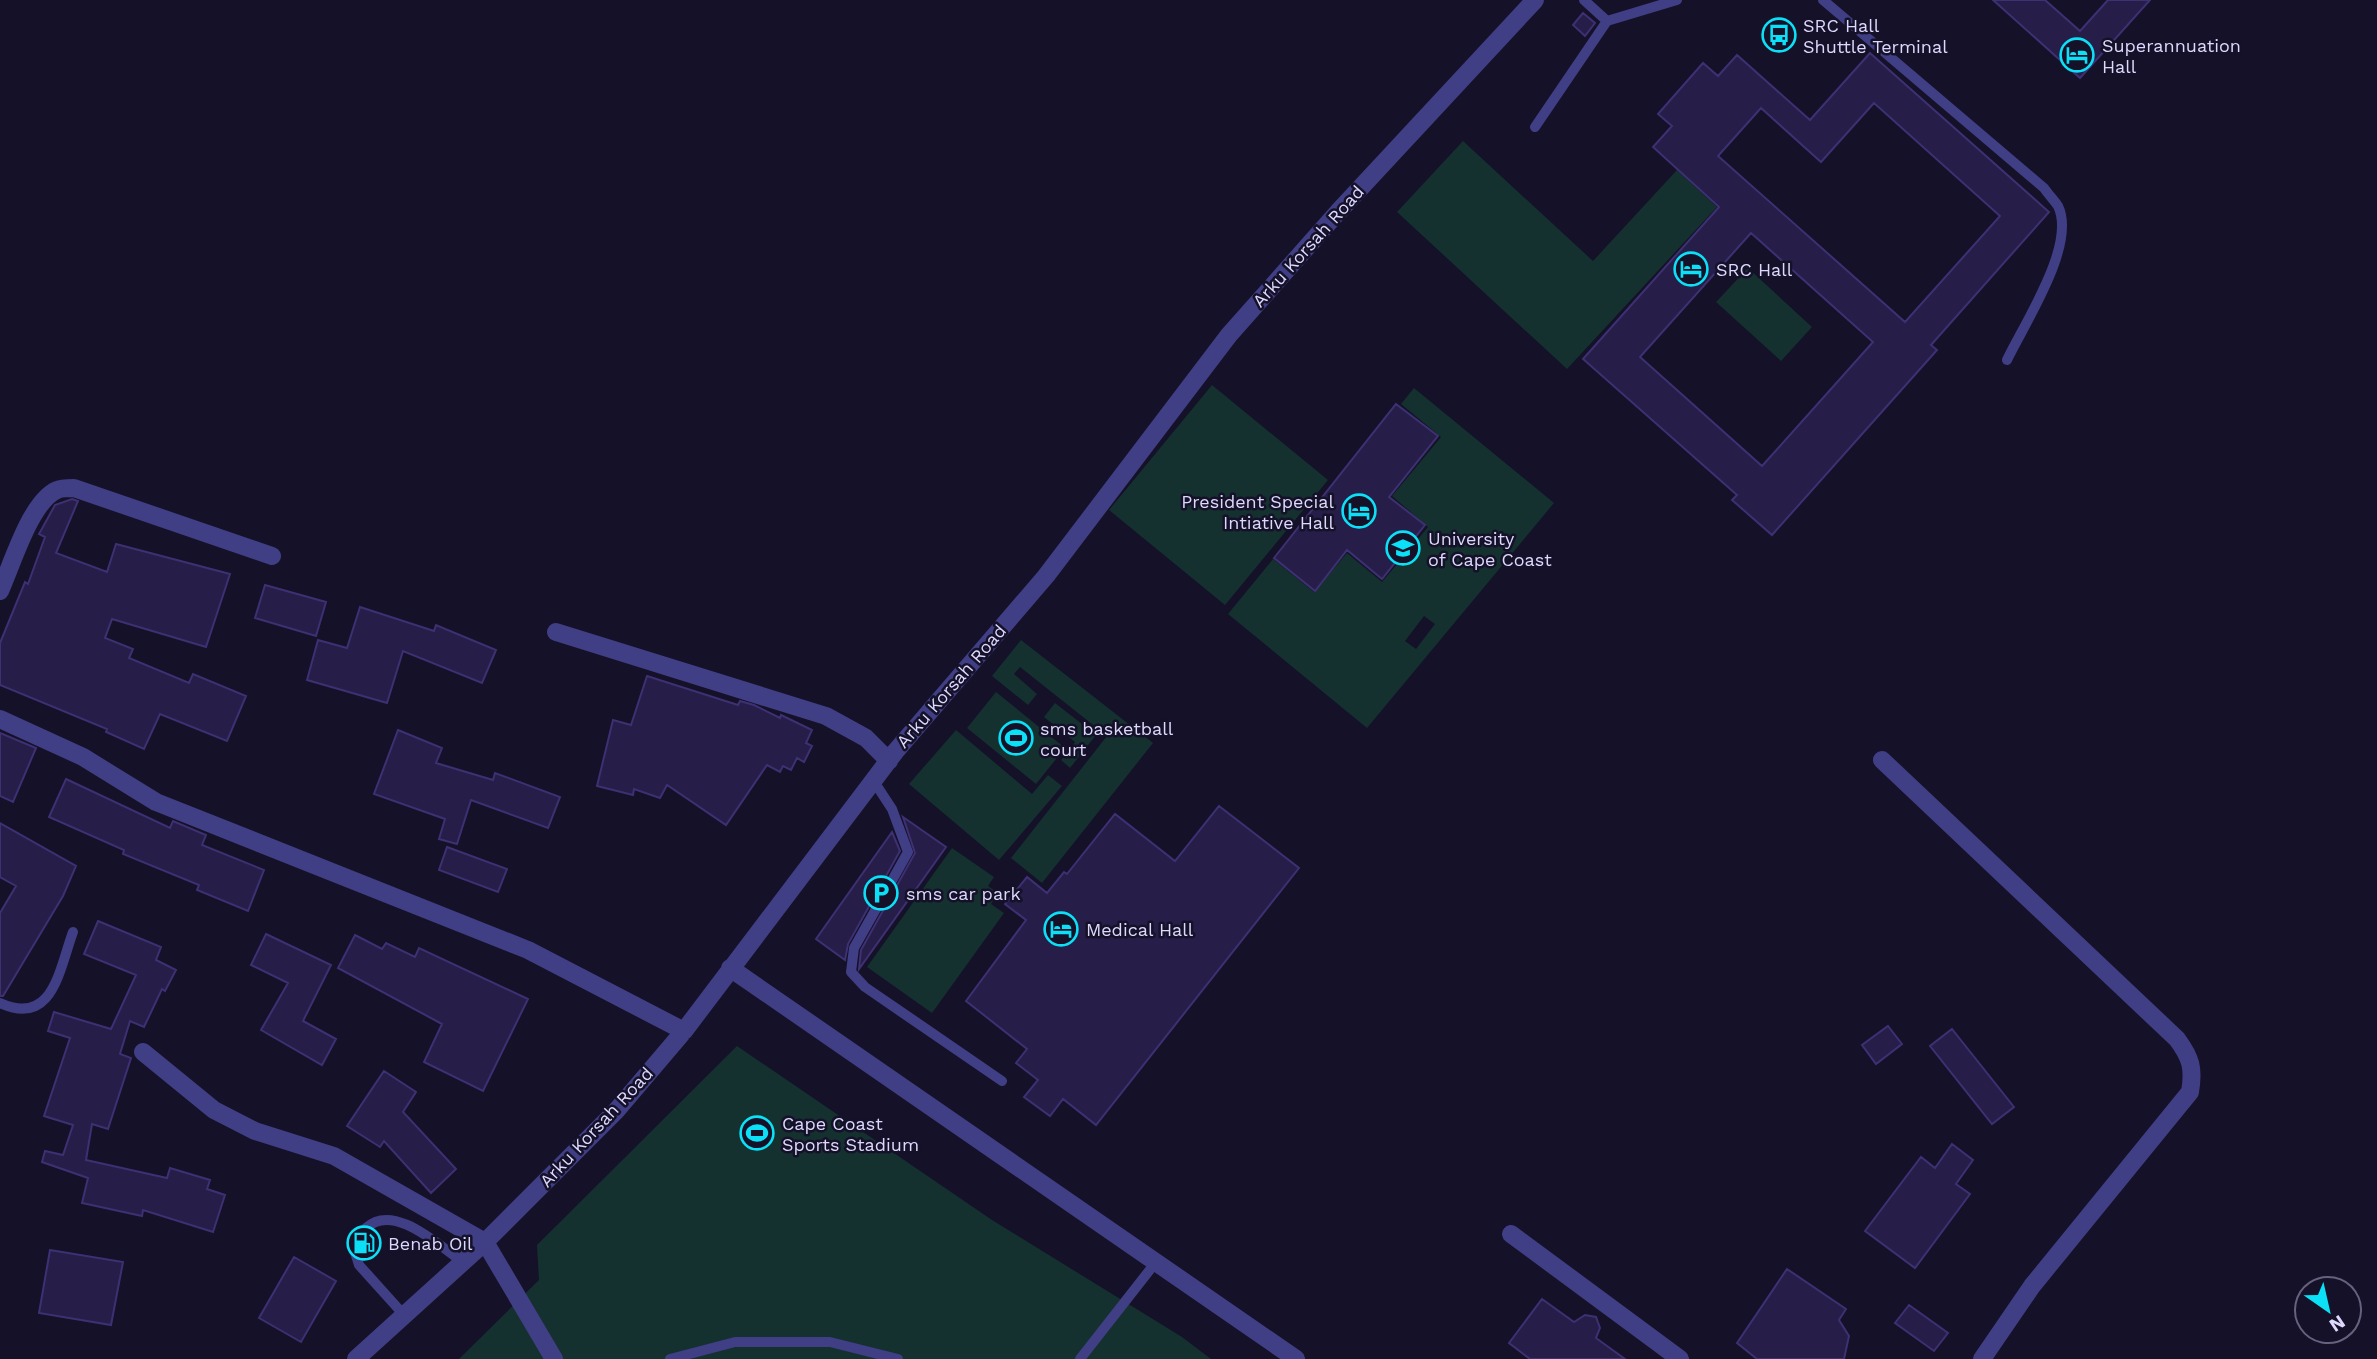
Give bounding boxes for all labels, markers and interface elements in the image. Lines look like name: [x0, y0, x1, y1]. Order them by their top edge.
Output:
place label: SRC Hall Shuttle Terminal: [1803, 15, 1948, 57]
bus stop icon: SRC Hall Shuttle Terminal: [1760, 16, 1798, 54]
place label: Superannuation Hall: [2102, 35, 2241, 77]
hotel icon: Superannuation Hall: [2058, 36, 2096, 74]
street label: Arku Korsah Road: [1248, 181, 1368, 311]
hotel icon: SRC Hall: [1672, 250, 1710, 288]
place label: SRC Hall: [1716, 259, 1793, 280]
place label: President Special Intiative Hall: [1181, 491, 1334, 533]
hotel icon: President Special Intiative Hall: [1340, 492, 1378, 530]
place label: University of Cape Coast: [1428, 528, 1552, 570]
school or university icon: University of Cape Coast: [1384, 529, 1422, 567]
street label: Arku Korsah Road: [892, 620, 1010, 752]
place label: sms basketball court: [1040, 718, 1174, 760]
sports icon: sms basketball court: [997, 719, 1035, 757]
parking icon: sms car park: [862, 874, 900, 912]
place label: sms car park: [906, 883, 1021, 904]
hotel icon: Medical Hall: [1042, 910, 1080, 948]
place label: Medical Hall: [1086, 919, 1194, 940]
street label: Arku Korsah Road: [535, 1063, 657, 1191]
place label: Cape Coast Sports Stadium: [782, 1113, 919, 1155]
sports icon: Cape Coast Sports Stadium: [738, 1114, 776, 1152]
fuel station icon: Benab Oil: [345, 1224, 383, 1262]
place label: Benab Oil: [388, 1233, 473, 1254]
north arrow: [2293, 1275, 2363, 1345]
text: N: [2325, 1310, 2349, 1337]

